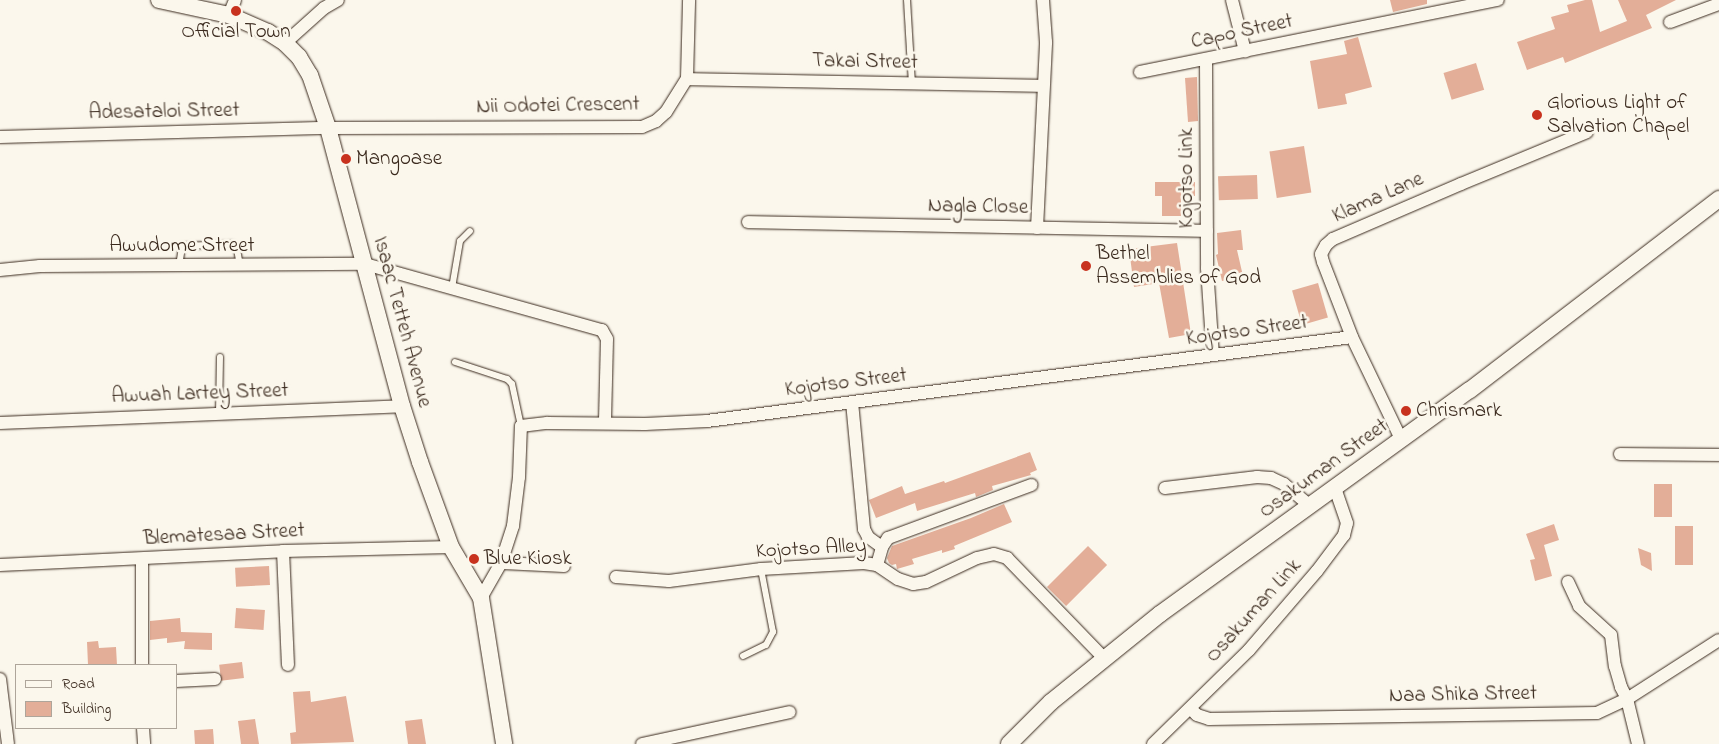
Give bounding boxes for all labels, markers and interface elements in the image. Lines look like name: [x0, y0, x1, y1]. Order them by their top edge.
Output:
marker: Official Town: [230, 5, 242, 17]
street label: Capo Street: [1189, 9, 1295, 55]
place label: Official Town: [181, 19, 291, 45]
street label: Takai Street: [812, 48, 918, 76]
place label: Glorious Light of Salvation Chapel: [1547, 90, 1689, 140]
street label: Nii Odotei Crescent: [476, 92, 640, 120]
street label: Adesataloi Street: [88, 98, 240, 126]
marker: Glorious Light of Salvation Chapel: [1531, 109, 1543, 121]
street label: Kojotso Link: [1174, 128, 1200, 228]
place label: Mangoase: [356, 146, 442, 172]
marker: Mangoase: [340, 153, 352, 165]
street label: Klama Lane: [1329, 167, 1427, 229]
street label: Nagla Close: [928, 194, 1028, 220]
street label: Awudome Street: [109, 233, 255, 259]
street label: Isaac Tetteh Avenue: [367, 234, 437, 410]
place label: Bethel Assemblies of God: [1096, 241, 1261, 291]
marker: Bethel Assemblies of God: [1080, 260, 1092, 272]
street label: Kojotso Street: [1185, 310, 1309, 352]
street label: Kojotso Street: [784, 363, 908, 403]
street label: Awuah Lartey Street: [111, 378, 289, 410]
place label: Chrismark: [1416, 398, 1502, 424]
marker: Chrismark: [1400, 405, 1412, 417]
street label: Osakuman Street: [1255, 414, 1393, 524]
street label: Blematesaa Street: [143, 518, 305, 552]
street label: Kojotso Alley: [755, 534, 867, 564]
place label: Blue Kiosk: [484, 546, 572, 572]
marker: Blue Kiosk: [468, 553, 480, 565]
street label: Osakuman Link: [1201, 554, 1307, 668]
legend: [15, 664, 178, 729]
text: Road: [62, 673, 95, 695]
street label: Naa Shika Street: [1389, 681, 1537, 709]
text: Building: [62, 698, 111, 720]

